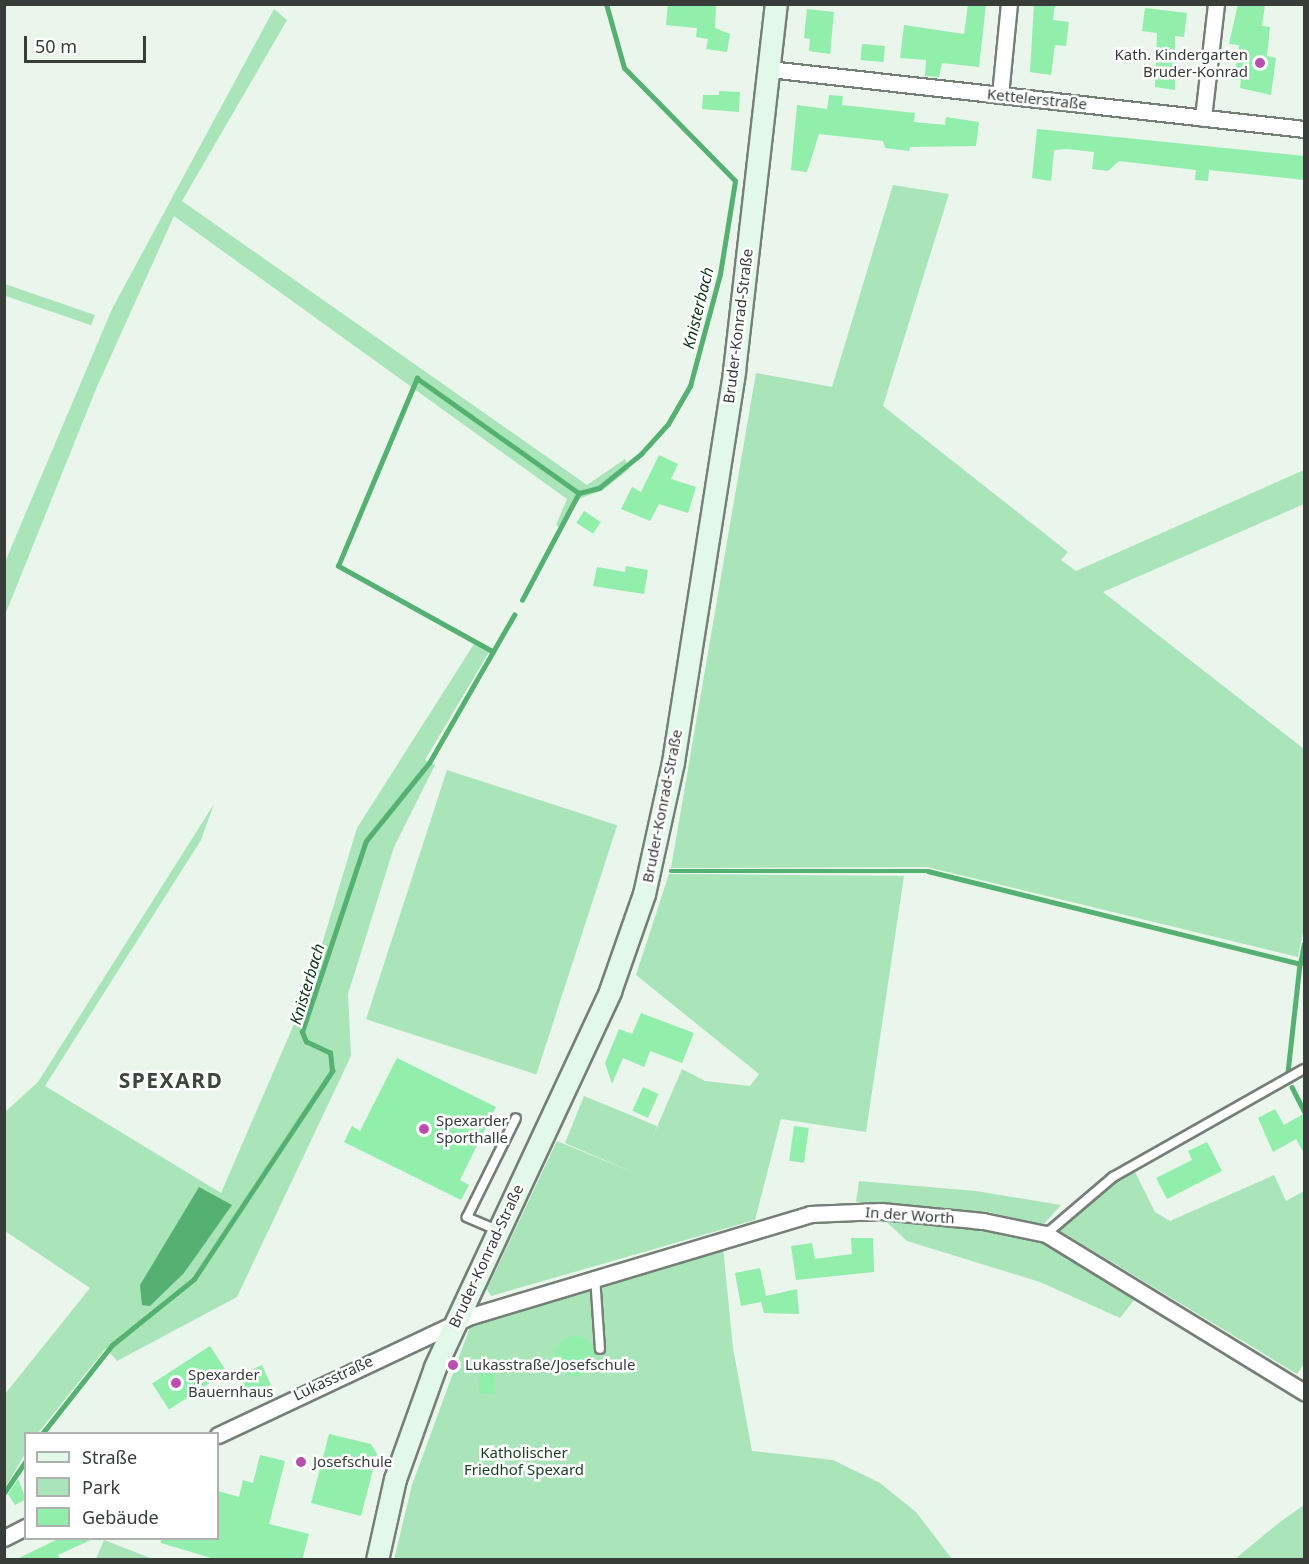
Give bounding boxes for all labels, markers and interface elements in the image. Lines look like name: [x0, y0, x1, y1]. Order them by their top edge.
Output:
scale bar: [27, 24, 148, 62]
text: 50 m: [35, 34, 77, 58]
place label: Kath. Kindergarten Bruder-Konrad: [1115, 45, 1248, 80]
marker: Kath. Kindergarten Bruder-Konrad: [1253, 56, 1267, 70]
street label: Kettelerstraße: [986, 85, 1088, 113]
street label: Bruder-Konrad-Straße: [720, 248, 756, 404]
water label: Knisterbach: [679, 265, 717, 351]
street label: Bruder-Konrad-Straße: [638, 728, 686, 884]
water label: Knisterbach: [286, 941, 328, 1027]
district label: SPEXARD: [119, 1067, 223, 1093]
place label: Spexarder Sporthalle: [436, 1111, 508, 1146]
marker: Spexarder Sporthalle: [417, 1122, 431, 1136]
street label: Bruder-Konrad-Straße: [445, 1182, 527, 1330]
street label: In der Worth: [865, 1203, 955, 1227]
street label: Lukasstraße: [290, 1352, 376, 1404]
place label: Lukasstraße/Josefschule: [465, 1356, 635, 1374]
marker: Lukasstraße/Josefschule: [446, 1358, 460, 1372]
place label: Spexarder Bauernhaus: [188, 1365, 273, 1400]
marker: Spexarder Bauernhaus: [169, 1376, 183, 1390]
legend: [24, 1432, 219, 1540]
park label: Katholischer Friedhof Spexard: [464, 1443, 584, 1478]
text: Straße: [82, 1445, 137, 1469]
place label: Josefschule: [313, 1453, 392, 1471]
marker: Josefschule: [294, 1455, 308, 1469]
text: Park: [82, 1475, 120, 1499]
text: Gebäude: [82, 1505, 159, 1529]

